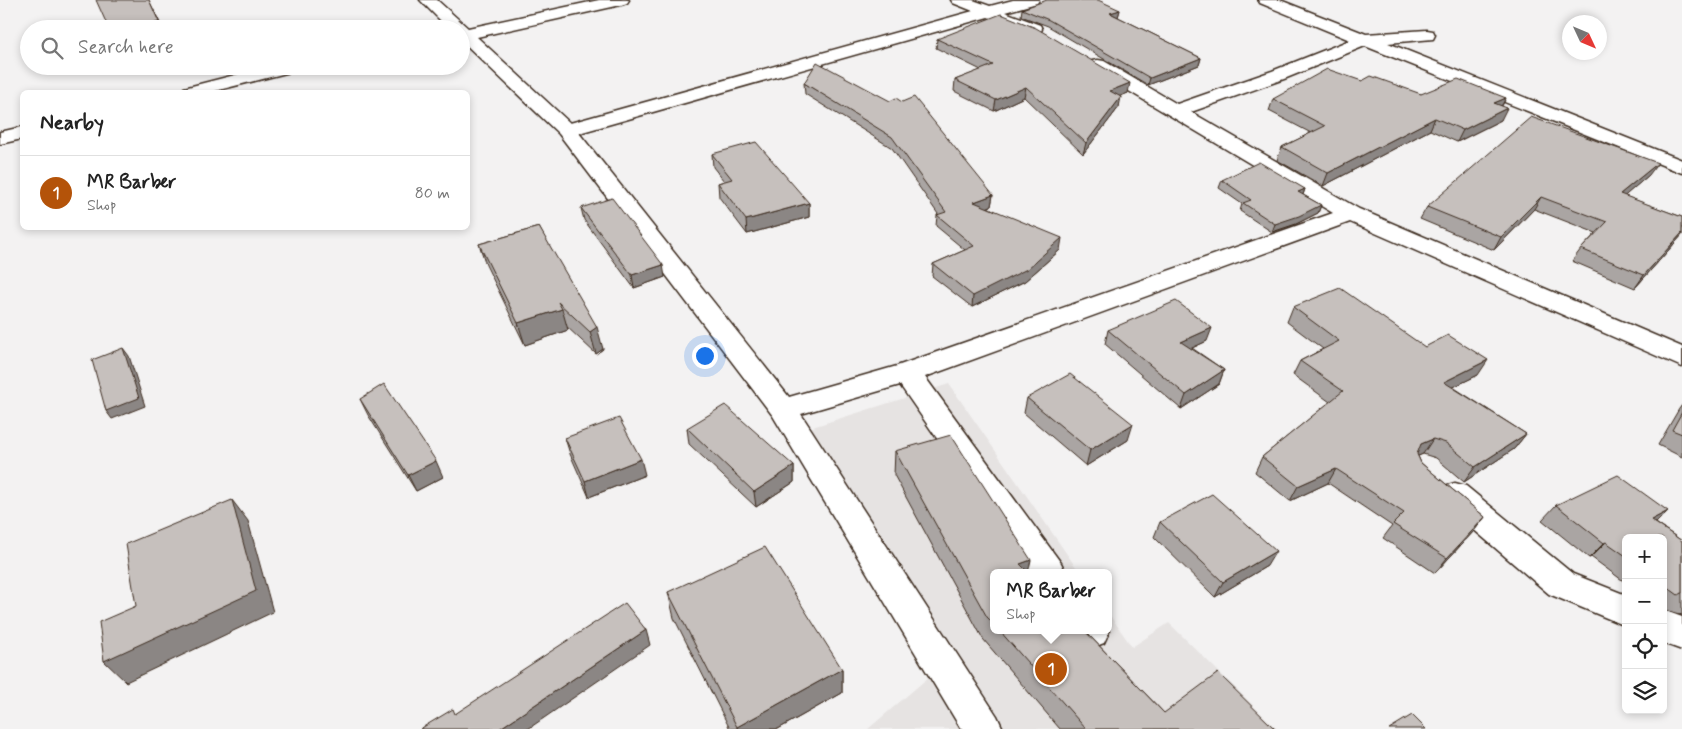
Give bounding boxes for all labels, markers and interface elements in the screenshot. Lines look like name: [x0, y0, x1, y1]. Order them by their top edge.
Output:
north arrow: [1562, 15, 1607, 60]
search box: [20, 20, 470, 75]
icon: search: [38, 34, 66, 62]
text: Search here: [78, 35, 174, 60]
text: Nearby: [40, 109, 104, 137]
text: MR Barber: [87, 170, 176, 195]
text: 1: [52, 183, 60, 204]
text: 80 m: [415, 183, 450, 204]
text: Shop: [87, 195, 116, 216]
your location: [692, 343, 718, 369]
map controls: [1622, 534, 1667, 714]
button: +: [1622, 534, 1667, 579]
popup: [990, 569, 1112, 634]
text: MR Barber: [1006, 579, 1096, 604]
button: −: [1622, 579, 1667, 624]
text: Shop: [1006, 604, 1036, 625]
button: locate: [1622, 624, 1667, 669]
pin: 1: [1035, 650, 1067, 688]
button: layers: [1622, 669, 1667, 714]

